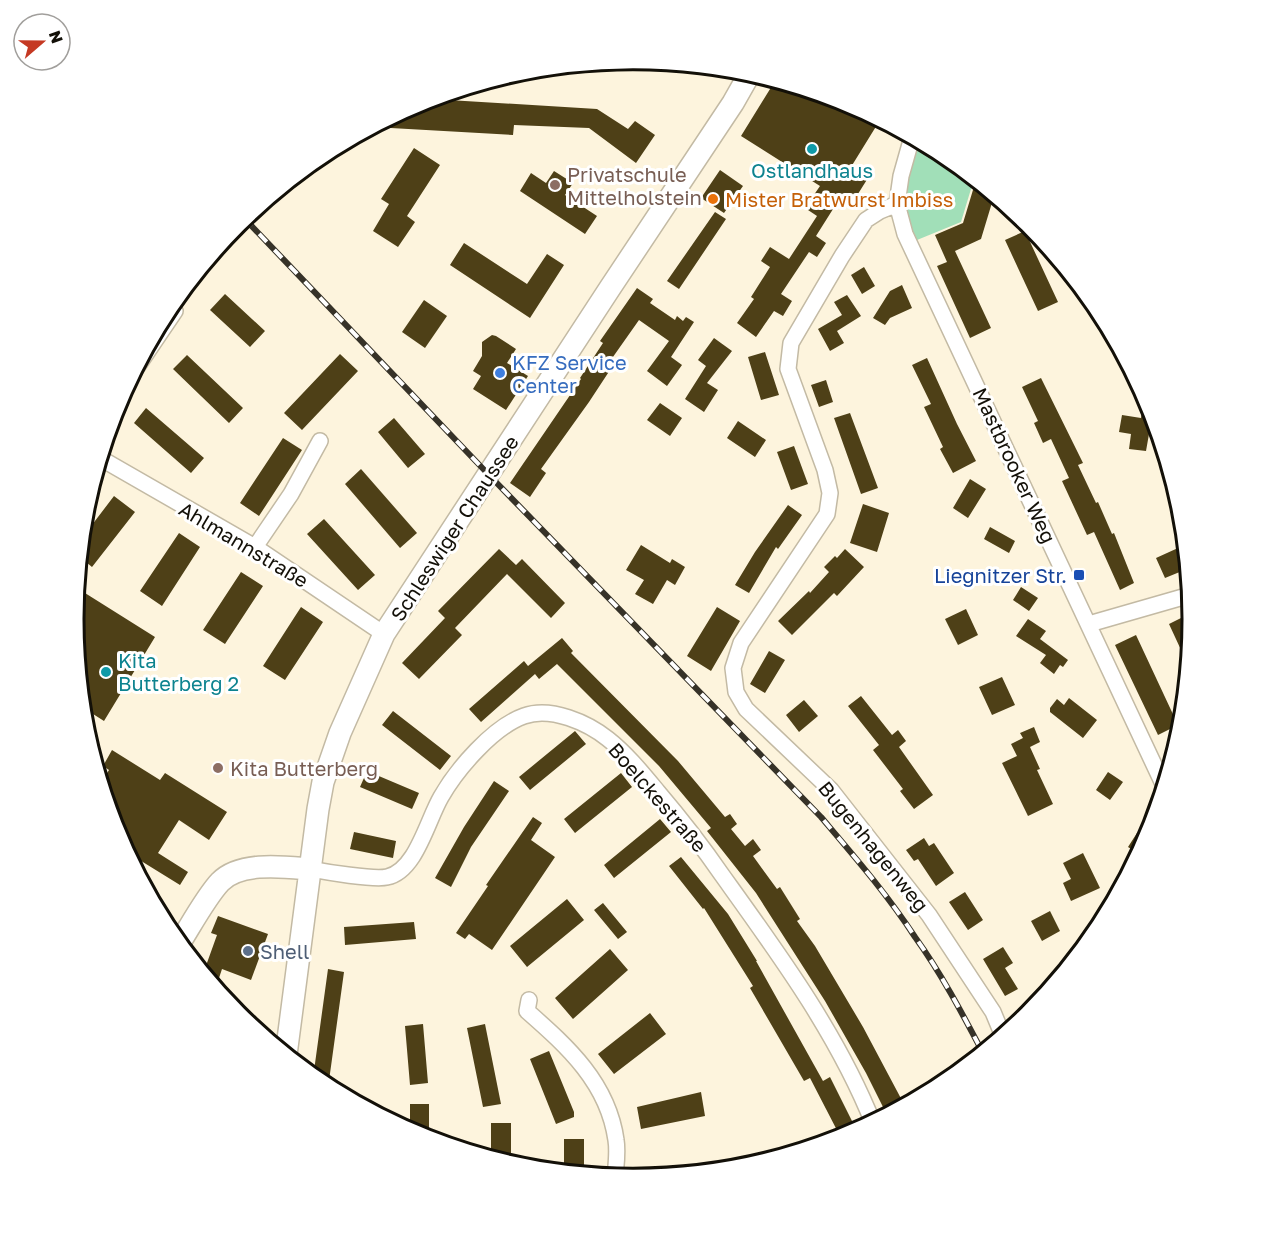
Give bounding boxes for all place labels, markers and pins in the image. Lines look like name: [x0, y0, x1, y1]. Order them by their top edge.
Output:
marker: Ostlandhaus: [805, 142, 819, 156]
place label: Ostlandhaus: [751, 158, 873, 182]
place label: Privatschule Mittelholstein: [567, 162, 702, 209]
marker: Privatschule Mittelholstein: [548, 178, 562, 192]
place label: Mister Bratwurst Imbiss: [725, 187, 953, 211]
marker: Mister Bratwurst Imbiss: [706, 192, 720, 206]
place label: KFZ Service Center: [512, 350, 627, 397]
marker: KFZ Service Center: [493, 366, 507, 380]
place label: Liegnitzer Str.: [934, 563, 1067, 587]
marker: Liegnitzer Str.: [1072, 568, 1086, 582]
place label: Kita Butterberg 2: [118, 648, 239, 695]
marker: Kita Butterberg 2: [99, 665, 113, 679]
place label: Kita Butterberg: [230, 756, 378, 780]
marker: Kita Butterberg: [211, 761, 225, 775]
place label: Shell: [260, 939, 310, 963]
marker: Shell: [241, 944, 255, 958]

